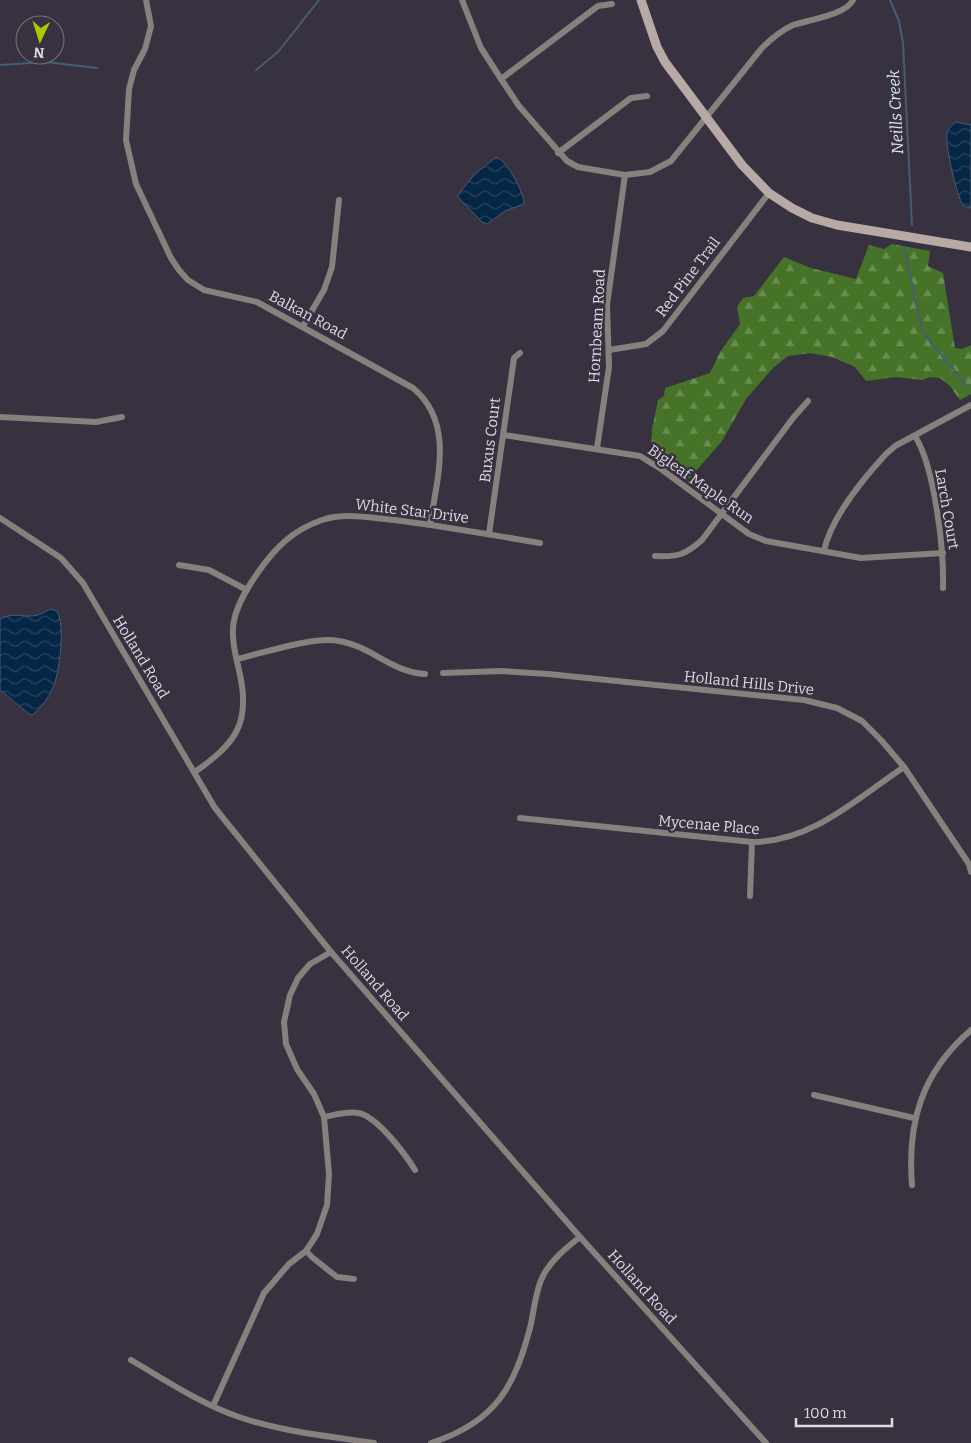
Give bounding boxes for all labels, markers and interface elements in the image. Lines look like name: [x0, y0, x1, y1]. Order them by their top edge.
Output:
north arrow: [15, 15, 65, 65]
text: N: [33, 44, 45, 61]
water label: Neills Creek: [884, 69, 907, 155]
street label: Red Pine Trail: [652, 234, 724, 320]
street label: Hornbeam Road: [585, 269, 609, 383]
street label: Balkan Road: [266, 287, 350, 343]
street label: Buxus Court: [476, 396, 504, 484]
street label: Bigleaf Maple Run: [645, 441, 758, 528]
street label: Larch Court: [931, 467, 963, 551]
street label: White Star Drive: [354, 495, 470, 527]
street label: Holland Road: [109, 612, 173, 702]
street label: Holland Hills Drive: [683, 667, 815, 699]
street label: Mycenae Place: [658, 812, 760, 838]
street label: Holland Road: [337, 942, 413, 1024]
street label: Holland Road: [604, 1246, 680, 1328]
scale bar: [796, 1396, 892, 1428]
text: 100 m: [804, 1404, 847, 1422]

